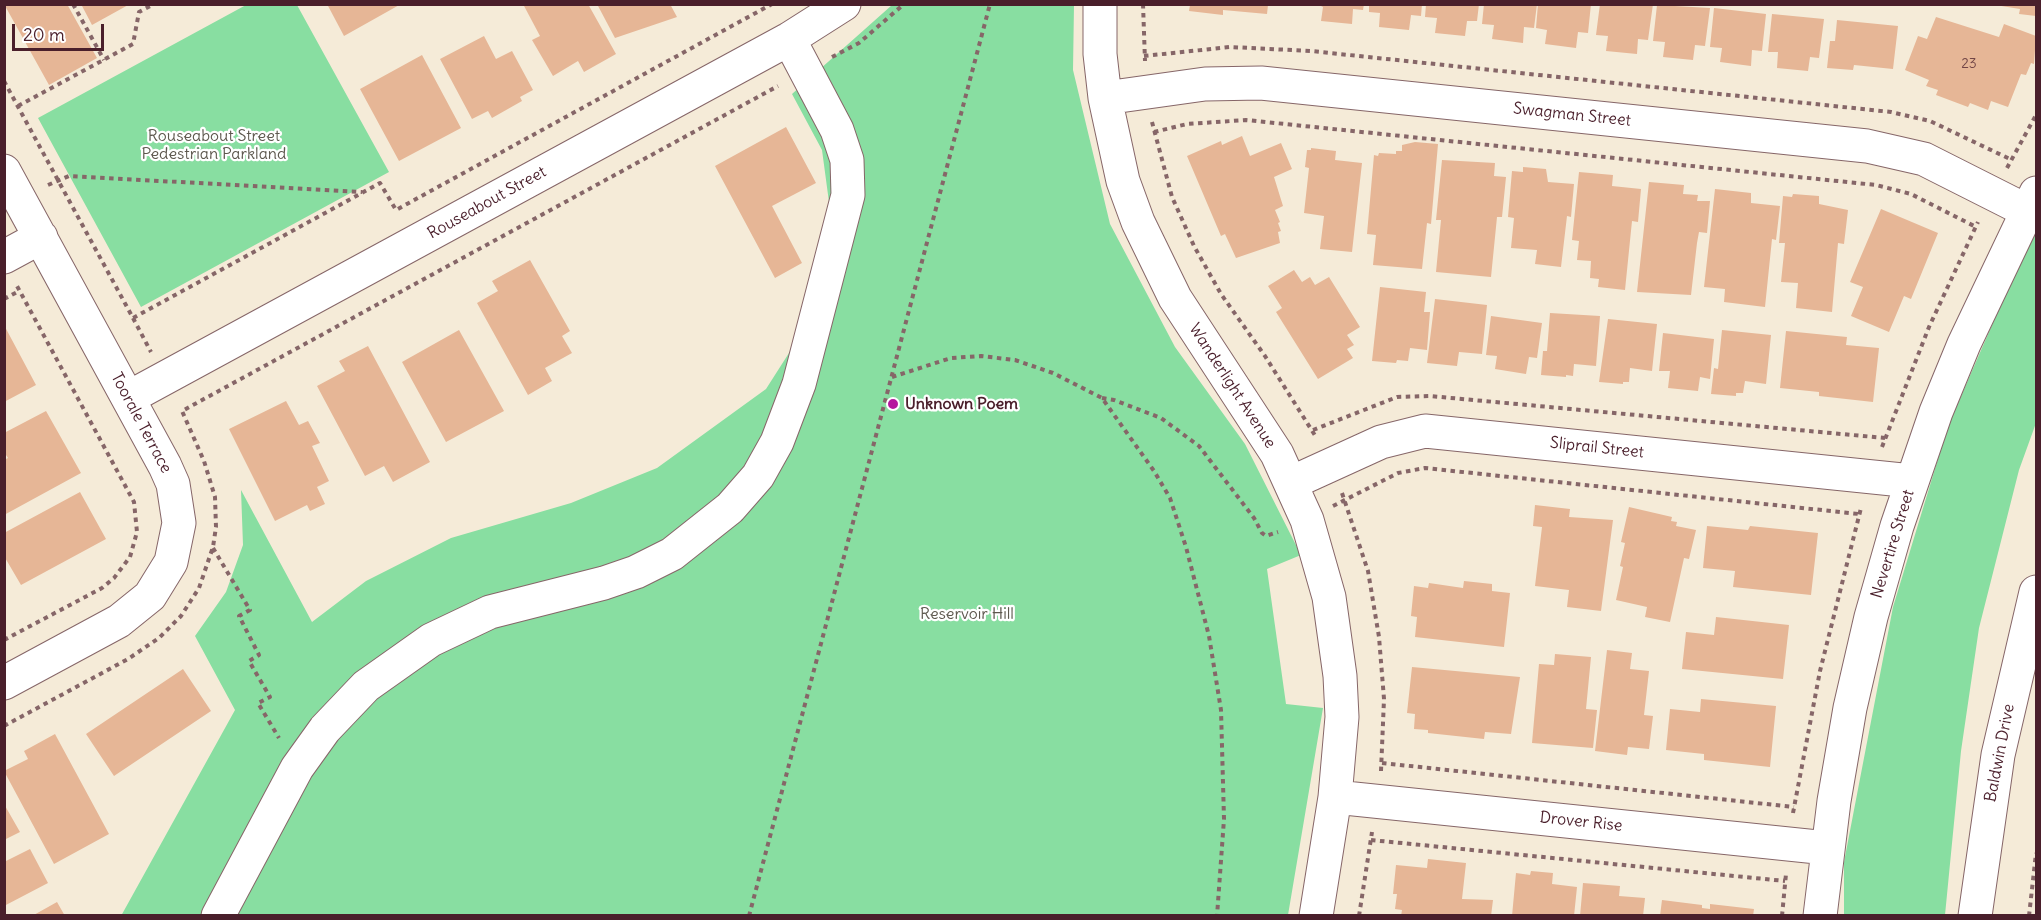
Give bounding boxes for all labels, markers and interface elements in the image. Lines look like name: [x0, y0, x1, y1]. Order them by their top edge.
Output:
scale bar: [15, 12, 106, 50]
text: 20 m: [23, 23, 65, 46]
house number: 23: [1961, 56, 1977, 72]
street label: Swagman Street: [1512, 99, 1632, 131]
park label: Rouseabout Street Pedestrian Parkland: [141, 126, 287, 164]
street label: Rouseabout Street: [424, 162, 550, 244]
street label: Wanderlight Avenue: [1184, 320, 1280, 452]
street label: Toorale Terrace: [106, 369, 176, 477]
place label: Unknown Poem: [905, 394, 1018, 414]
marker: Unknown Poem: [886, 397, 900, 411]
street label: Sliprail Street: [1549, 434, 1645, 462]
street label: Nevertire Street: [1867, 487, 1919, 601]
park label: Reservoir Hill: [920, 604, 1014, 624]
street label: Baldwin Drive: [1981, 702, 2019, 804]
street label: Drover Rise: [1539, 808, 1623, 836]

